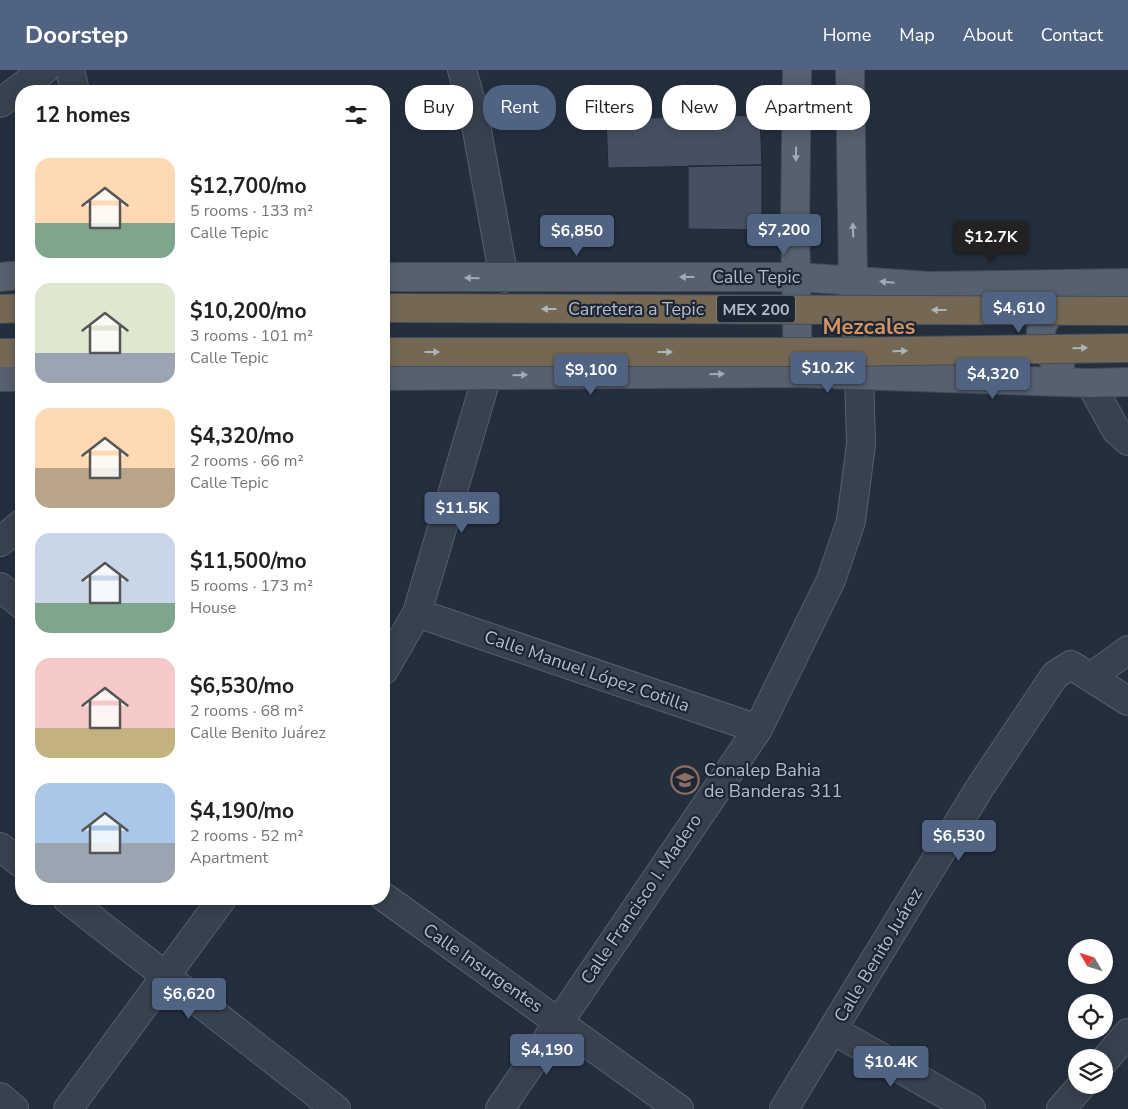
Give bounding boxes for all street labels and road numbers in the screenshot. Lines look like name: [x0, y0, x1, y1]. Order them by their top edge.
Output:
street label: Calle Tepic: [712, 265, 800, 289]
road number: MEX 200: [717, 295, 795, 322]
street label: Carretera a Tepic: [568, 297, 704, 321]
street label: Calle Manuel López Cotilla: [481, 625, 693, 717]
street label: Calle Francisco I. Madero: [575, 809, 707, 989]
street label: Calle Benito Juárez: [828, 883, 928, 1027]
street label: Calle Insurgentes: [418, 918, 548, 1018]

